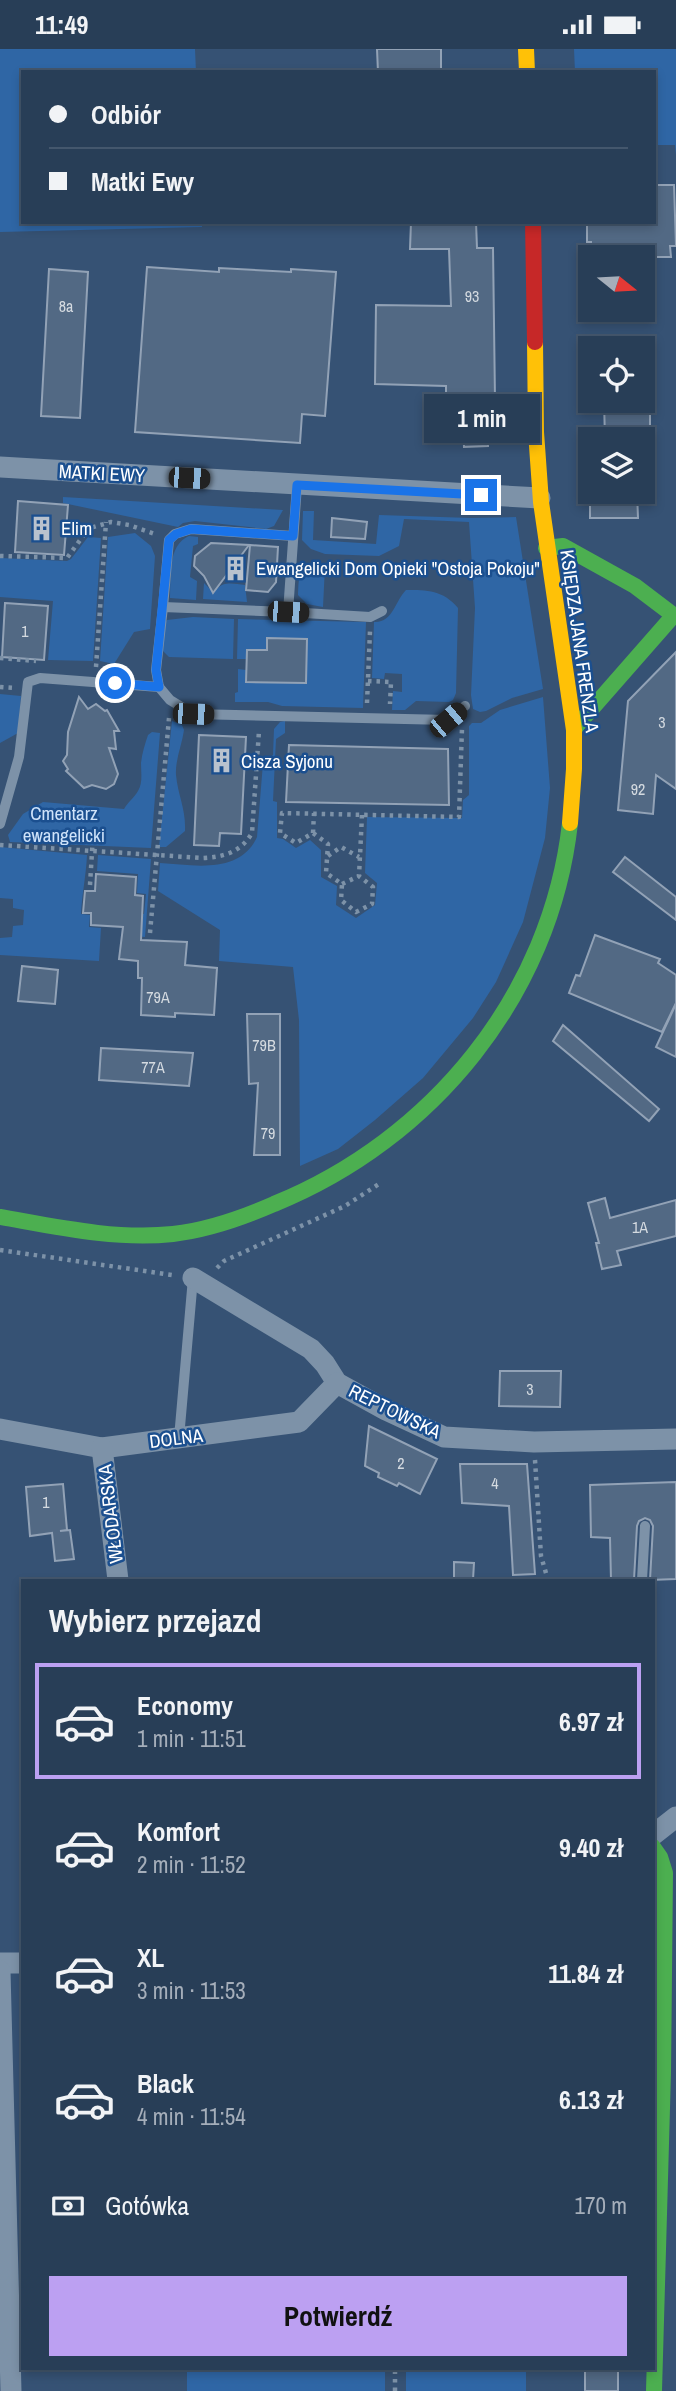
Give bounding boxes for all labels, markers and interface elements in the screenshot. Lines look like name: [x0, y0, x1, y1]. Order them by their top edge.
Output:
text: 11:49: [35, 7, 88, 42]
text: Odbiór: [91, 97, 161, 132]
text: Matki Ewy: [91, 164, 194, 199]
north arrow: [578, 245, 654, 322]
map controls: [578, 245, 655, 504]
house number: 93: [465, 285, 479, 307]
house number: 8a: [59, 295, 74, 317]
button: locate: [578, 336, 655, 413]
callout: 1 min: [423, 393, 539, 443]
text: 1 min: [457, 403, 507, 434]
button: layers: [578, 427, 655, 504]
street label: MATKI EWY: [58, 458, 146, 488]
car: [168, 466, 211, 490]
route end: [465, 479, 497, 511]
building icon: Elim: [27, 514, 55, 542]
place label: Elim: [61, 515, 92, 541]
street label: KSIĘDZA JANA FRENZLA: [554, 548, 606, 735]
building icon: Ewangelicki Dom Opieki "Ostoja Pokoju": [222, 554, 250, 582]
place label: Ewangelicki Dom Opieki "Ostoja Pokoju": [256, 555, 540, 581]
car: [267, 600, 310, 624]
house number: 1: [21, 620, 29, 642]
route start: [99, 667, 131, 699]
car: [426, 698, 471, 742]
car: [172, 703, 215, 725]
house number: 3: [658, 711, 666, 733]
building icon: Cisza Syjonu: [207, 747, 235, 775]
place label: Cisza Syjonu: [241, 748, 333, 774]
house number: 92: [631, 778, 645, 800]
park label: Cmentarz ewangelicki: [23, 800, 105, 848]
house number: 79A: [146, 986, 170, 1008]
house number: 79B: [252, 1034, 276, 1056]
house number: 77A: [141, 1056, 165, 1078]
house number: 79: [261, 1122, 275, 1144]
house number: 1A: [632, 1216, 648, 1238]
street label: REPTOWSKA: [345, 1378, 446, 1445]
house number: 3: [526, 1378, 534, 1400]
street label: DOLNA: [148, 1422, 205, 1454]
house number: 2: [397, 1452, 405, 1474]
street label: WŁODARSKA: [91, 1462, 129, 1565]
house number: 4: [491, 1472, 499, 1494]
house number: 1: [42, 1491, 50, 1513]
text: Wybierz przejazd: [49, 1599, 261, 1642]
text: Economy: [137, 1688, 233, 1723]
icon: car: [53, 1690, 116, 1753]
text: 6.97 zł: [559, 1704, 623, 1739]
text: 1 min · 11:51: [137, 1723, 246, 1754]
text: Komfort: [137, 1814, 220, 1849]
icon: car: [53, 1816, 116, 1879]
text: 9.40 zł: [559, 1830, 623, 1865]
text: 2 min · 11:52: [137, 1849, 246, 1880]
text: XL: [137, 1940, 164, 1975]
icon: car: [53, 1942, 116, 2005]
text: 11.84 zł: [548, 1956, 623, 1991]
text: 3 min · 11:53: [137, 1975, 246, 2006]
text: Black: [137, 2066, 194, 2101]
icon: car: [53, 2068, 116, 2131]
text: 6.13 zł: [559, 2082, 623, 2117]
text: 4 min · 11:54: [137, 2101, 246, 2132]
icon: cash: [49, 2187, 87, 2225]
text: Gotówka: [105, 2188, 189, 2223]
text: 170 m: [575, 2190, 627, 2221]
button: Potwierdź: [49, 2276, 627, 2356]

